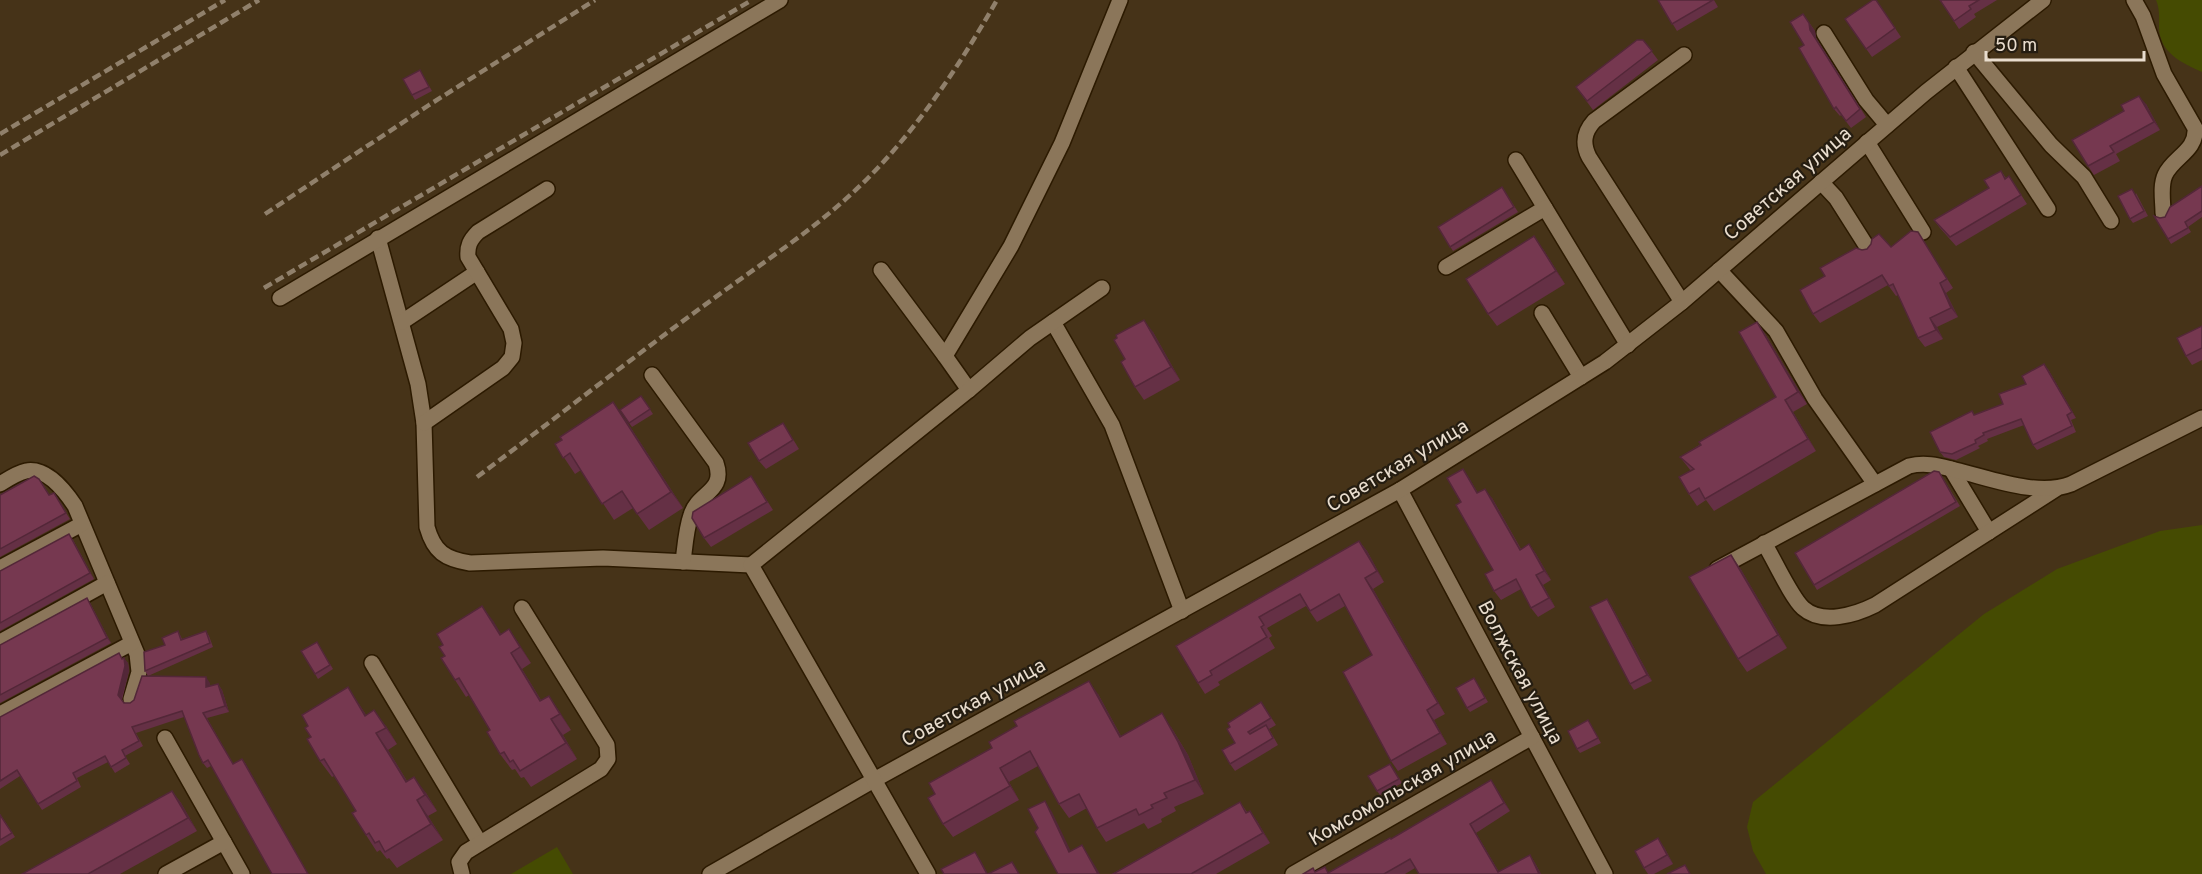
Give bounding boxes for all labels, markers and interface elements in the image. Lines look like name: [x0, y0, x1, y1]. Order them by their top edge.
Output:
scale bar: [1986, 24, 2144, 62]
text: 50 m: [1995, 35, 2037, 58]
street label: Советская улица: [1719, 122, 1858, 247]
street label: Советская улица: [1322, 414, 1474, 519]
street label: Волжская улица: [1470, 597, 1568, 749]
street label: Советская улица: [897, 653, 1051, 754]
street label: Комсомольская улица: [1305, 724, 1501, 853]

